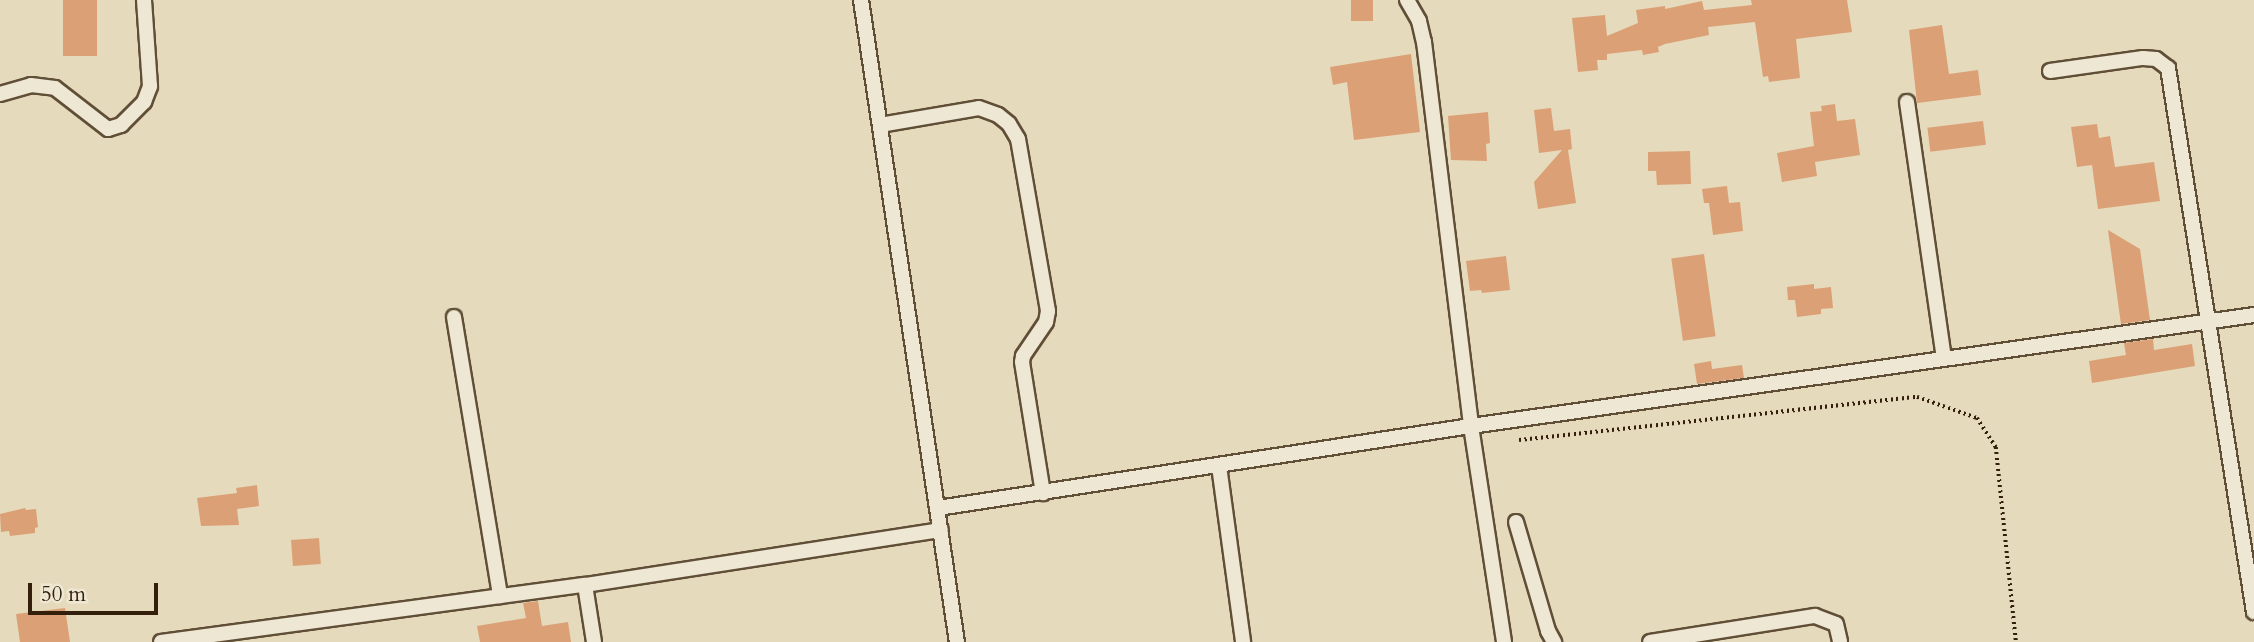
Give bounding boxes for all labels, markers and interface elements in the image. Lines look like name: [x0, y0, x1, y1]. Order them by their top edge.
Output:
scale bar: [32, 568, 161, 612]
text: 50 m: [41, 580, 86, 609]

